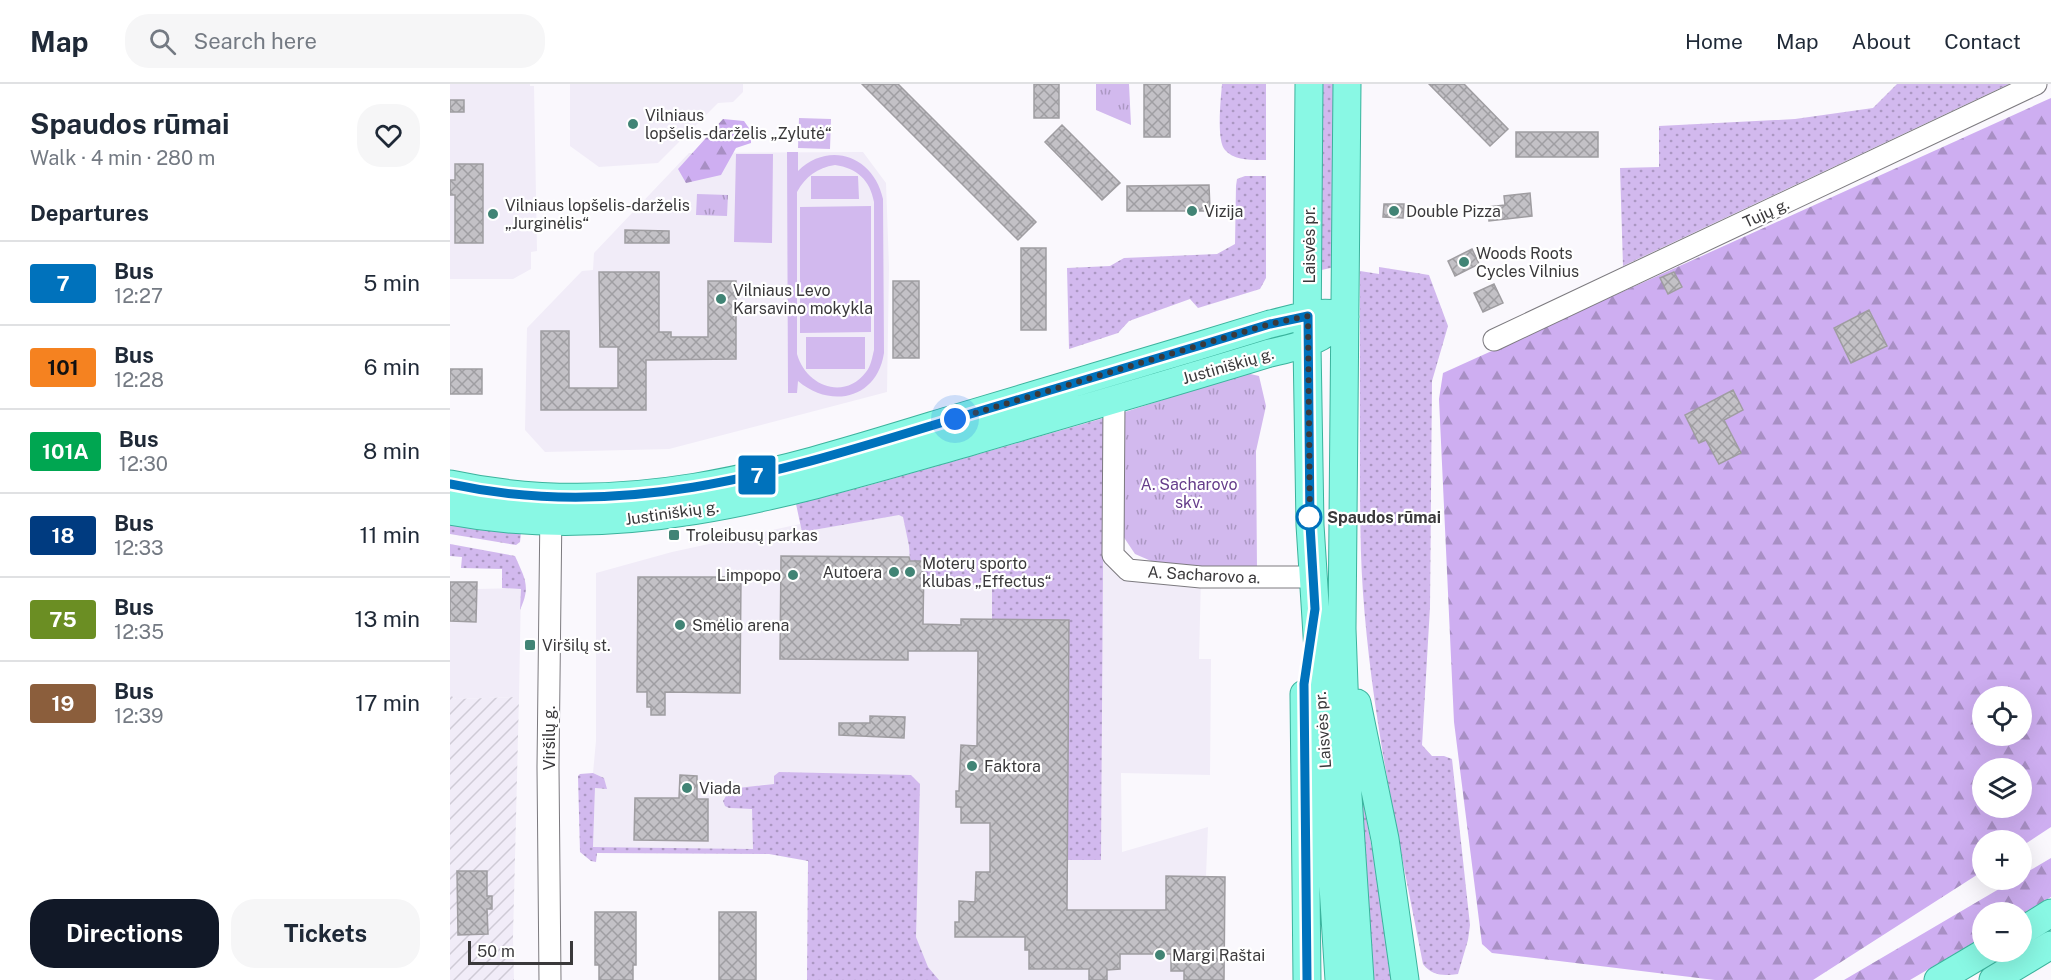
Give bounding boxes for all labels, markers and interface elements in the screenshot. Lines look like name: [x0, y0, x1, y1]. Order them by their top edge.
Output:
search box: [125, 14, 545, 68]
text: Map: [30, 25, 89, 58]
icon: search: [146, 25, 179, 58]
text: Search here: [194, 28, 317, 54]
text: Home: [1685, 29, 1743, 54]
text: Map: [1776, 29, 1819, 54]
text: About: [1852, 29, 1911, 54]
text: Contact: [1944, 29, 2021, 54]
button: heart: [357, 104, 420, 167]
place label: Vilniaus lopšelis-darželis „Zylutė“: [645, 106, 832, 143]
text: Spaudos rūmai: [30, 107, 229, 140]
marker: Vilniaus lopšelis-darželis „Zylutė“: [626, 117, 640, 131]
text: Walk · 4 min · 280 m: [30, 146, 215, 170]
street label: Tujų g.: [1740, 194, 1792, 232]
place label: Vilniaus lopšelis-darželis „Jurginėlis“: [505, 196, 690, 233]
text: Departures: [30, 200, 149, 226]
place label: Vizija: [1204, 202, 1243, 221]
place label: Double Pizza: [1406, 202, 1501, 221]
marker: Vizija: [1185, 204, 1199, 218]
marker: Double Pizza: [1387, 204, 1401, 218]
marker: Vilniaus lopšelis-darželis „Jurginėlis“: [486, 207, 500, 221]
street label: Laisvės pr.: [1300, 207, 1319, 283]
place label: Woods Roots Cycles Vilnius: [1476, 244, 1579, 281]
marker: Woods Roots Cycles Vilnius: [1457, 255, 1471, 269]
text: Bus: [114, 258, 154, 284]
text: 5 min: [363, 270, 420, 296]
text: 7: [56, 271, 70, 296]
place label: Vilniaus Levo Karsavino mokykla: [733, 281, 873, 318]
text: 12:27: [114, 284, 163, 308]
marker: Vilniaus Levo Karsavino mokykla: [714, 292, 728, 306]
text: Bus: [114, 342, 154, 368]
street label: Justiniškių g.: [1180, 344, 1276, 388]
text: 6 min: [364, 354, 420, 380]
text: 101: [47, 355, 79, 380]
text: 12:28: [114, 368, 164, 392]
your location: [940, 404, 970, 434]
text: Bus: [119, 426, 159, 452]
text: 8 min: [363, 438, 420, 464]
text: 101A: [42, 439, 89, 464]
text: 12:30: [119, 452, 168, 476]
line badge: 7: [738, 456, 776, 494]
text: 7: [750, 463, 764, 488]
park label: A. Sacharovo skv.: [1141, 475, 1237, 512]
street label: Justiniškių g.: [624, 497, 720, 529]
marker: Spaudos rūmai: [1296, 504, 1322, 530]
place label: Spaudos rūmai: [1327, 508, 1441, 527]
text: Bus: [114, 510, 154, 536]
text: 11 min: [359, 522, 420, 548]
text: 18: [51, 523, 75, 548]
place label: Troleibusų parkas: [686, 526, 818, 545]
marker: Troleibusų parkas: [667, 528, 681, 542]
text: 12:33: [114, 536, 164, 560]
place label: Moterų sporto klubas „Effectus“: [922, 554, 1052, 591]
place label: Autoera: [823, 563, 882, 582]
street label: A. Sacharovo a.: [1147, 563, 1261, 587]
marker: Autoera: [887, 565, 901, 579]
marker: Moterų sporto klubas „Effectus“: [903, 565, 917, 579]
place label: Limpopo: [717, 566, 781, 585]
marker: Limpopo: [786, 568, 800, 582]
text: Bus: [114, 594, 154, 620]
text: 13 min: [355, 606, 420, 632]
text: 75: [49, 607, 77, 632]
place label: Smėlio arena: [692, 616, 789, 635]
marker: Smėlio arena: [673, 618, 687, 632]
text: 12:35: [114, 620, 164, 644]
place label: Viršilų st.: [542, 636, 611, 655]
marker: Viršilų st.: [523, 638, 537, 652]
text: Bus: [114, 678, 154, 704]
map controls: [1972, 686, 2032, 962]
button: locate: [1972, 686, 2032, 746]
text: 17 min: [355, 690, 420, 716]
text: 19: [52, 691, 74, 716]
street label: Laisvės pr.: [1311, 691, 1335, 769]
text: 12:39: [114, 704, 164, 728]
street label: Viršilų g.: [540, 706, 559, 770]
place label: Faktora: [984, 757, 1041, 776]
button: layers: [1972, 758, 2032, 818]
marker: Faktora: [965, 759, 979, 773]
place label: Viada: [699, 779, 741, 798]
marker: Viada: [680, 781, 694, 795]
button: +: [1972, 830, 2032, 890]
button: Directions: [30, 899, 219, 968]
button: Tickets: [231, 899, 420, 968]
button: −: [1972, 902, 2032, 962]
scale bar: [468, 938, 573, 966]
text: 50 m: [477, 942, 515, 961]
place label: Margi Raštai: [1172, 946, 1265, 965]
marker: Margi Raštai: [1153, 948, 1167, 962]

